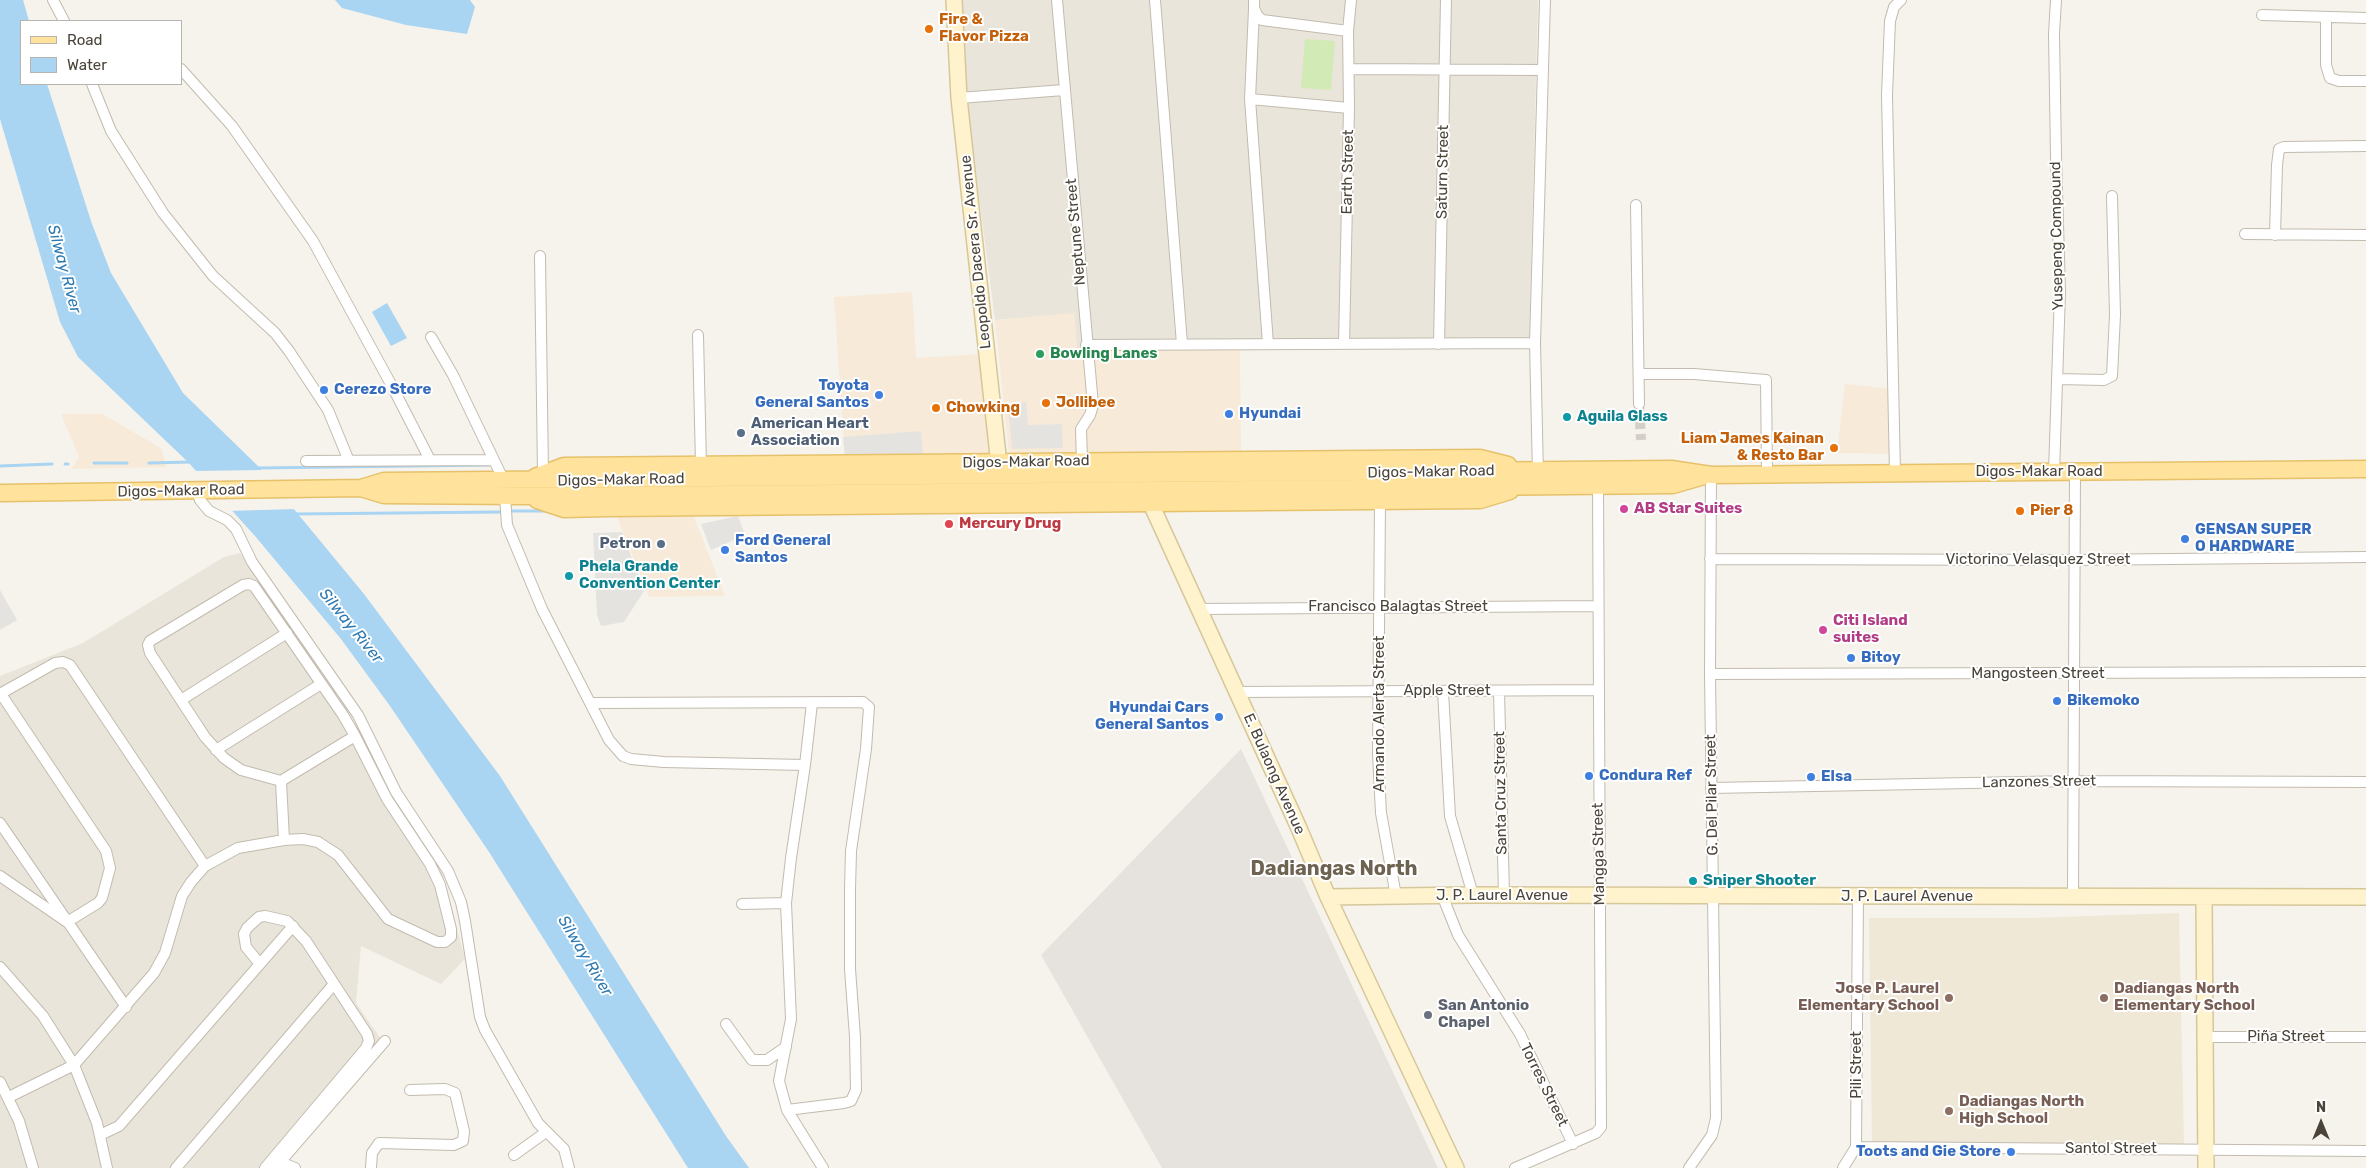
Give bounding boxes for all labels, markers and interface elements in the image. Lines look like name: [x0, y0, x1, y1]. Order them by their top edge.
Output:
place label: Fire & Flavor Pizza: [939, 11, 1029, 46]
legend: [20, 20, 182, 85]
marker: Fire & Flavor Pizza: [923, 23, 935, 35]
text: Road: [67, 31, 103, 49]
text: Water: [67, 56, 107, 74]
street label: Saturn Street: [1433, 125, 1453, 219]
street label: Earth Street: [1338, 129, 1358, 215]
street label: Leopoldo Dacera Sr. Avenue: [957, 154, 995, 350]
street label: Yusepeng Compound: [2047, 161, 2067, 311]
street label: Neptune Street: [1062, 178, 1090, 286]
water label: Silway River: [43, 223, 85, 315]
place label: Bowling Lanes: [1050, 345, 1158, 363]
marker: Bowling Lanes: [1034, 348, 1046, 360]
place label: Toyota General Santos: [755, 377, 869, 412]
place label: Cerezo Store: [334, 381, 431, 399]
marker: Cerezo Store: [318, 384, 330, 396]
marker: Toyota General Santos: [873, 389, 885, 401]
place label: Jollibee: [1056, 394, 1115, 412]
marker: Jollibee: [1040, 397, 1052, 409]
place label: Chowking: [946, 399, 1020, 417]
marker: Chowking: [930, 402, 942, 414]
place label: Hyundai: [1239, 405, 1301, 423]
marker: Hyundai: [1223, 408, 1235, 420]
place label: Aguila Glass: [1577, 408, 1668, 426]
marker: Aguila Glass: [1561, 411, 1573, 423]
place label: American Heart Association: [751, 415, 869, 450]
marker: American Heart Association: [735, 427, 747, 439]
place label: Liam James Kainan & Resto Bar: [1681, 430, 1824, 465]
marker: Liam James Kainan & Resto Bar: [1828, 442, 1840, 454]
street label: Digos-Makar Road: [962, 452, 1090, 472]
street label: Digos-Makar Road: [1367, 462, 1495, 482]
street label: Digos-Makar Road: [1975, 463, 2103, 481]
street label: Digos-Makar Road: [557, 470, 685, 490]
street label: Digos-Makar Road: [117, 481, 245, 501]
place label: AB Star Suites: [1634, 500, 1742, 518]
place label: Pier 8: [2030, 502, 2073, 520]
marker: AB Star Suites: [1618, 503, 1630, 515]
marker: Pier 8: [2014, 505, 2026, 517]
place label: Mercury Drug: [959, 515, 1061, 533]
marker: Mercury Drug: [943, 518, 955, 530]
place label: GENSAN SUPER O HARDWARE: [2195, 521, 2312, 556]
place label: Ford General Santos: [735, 532, 831, 567]
marker: GENSAN SUPER O HARDWARE: [2179, 533, 2191, 545]
place label: Petron: [600, 535, 651, 553]
marker: Petron: [655, 538, 667, 550]
marker: Ford General Santos: [719, 544, 731, 556]
street label: Victorino Velasquez Street: [1946, 551, 2130, 569]
place label: Phela Grande Convention Center: [579, 558, 720, 593]
marker: Phela Grande Convention Center: [563, 570, 575, 582]
water label: Silway River: [315, 585, 387, 667]
street label: Francisco Balagtas Street: [1308, 598, 1488, 616]
place label: Citi Island suites: [1833, 612, 1908, 647]
marker: Citi Island suites: [1817, 624, 1829, 636]
street label: Armando Alerta Street: [1371, 636, 1389, 792]
place label: Bitoy: [1861, 649, 1901, 667]
marker: Bitoy: [1845, 652, 1857, 664]
street label: Mangosteen Street: [1971, 665, 2105, 683]
street label: Apple Street: [1403, 682, 1491, 700]
place label: Bikemoko: [2067, 692, 2140, 710]
marker: Bikemoko: [2051, 695, 2063, 707]
place label: Hyundai Cars General Santos: [1095, 699, 1209, 734]
marker: Hyundai Cars General Santos: [1213, 711, 1225, 723]
street label: E. Bulaong Avenue: [1239, 711, 1309, 837]
street label: Santa Cruz Street: [1491, 731, 1511, 855]
street label: G. Del Pilar Street: [1702, 734, 1722, 856]
place label: Condura Ref: [1599, 767, 1692, 785]
place label: Elsa: [1821, 768, 1852, 786]
marker: Condura Ref: [1583, 770, 1595, 782]
marker: Elsa: [1805, 771, 1817, 783]
street label: Lanzones Street: [1982, 772, 2096, 792]
street label: Mangga Street: [1589, 803, 1609, 905]
district label: Dadiangas North: [1251, 857, 1417, 881]
place label: Sniper Shooter: [1703, 872, 1816, 890]
marker: Sniper Shooter: [1687, 875, 1699, 887]
street label: J. P. Laurel Avenue: [1436, 887, 1568, 905]
street label: J. P. Laurel Avenue: [1841, 888, 1973, 906]
water label: Silway River: [553, 912, 617, 1000]
place label: Jose P. Laurel Elementary School: [1798, 980, 1939, 1015]
place label: Dadiangas North Elementary School: [2114, 980, 2255, 1015]
marker: Jose P. Laurel Elementary School: [1943, 992, 1955, 1004]
marker: Dadiangas North Elementary School: [2098, 992, 2110, 1004]
place label: San Antonio Chapel: [1438, 997, 1529, 1032]
marker: San Antonio Chapel: [1422, 1009, 1434, 1021]
street label: Piña Street: [2247, 1028, 2325, 1046]
street label: Pili Street: [1848, 1031, 1866, 1099]
street label: Torres Street: [1516, 1041, 1572, 1129]
place label: Dadiangas North High School: [1959, 1093, 2084, 1128]
north arrow: [2296, 1098, 2346, 1148]
text: N: [2316, 1099, 2326, 1116]
marker: Dadiangas North High School: [1943, 1105, 1955, 1117]
street label: Santol Street: [2065, 1140, 2157, 1158]
place label: Toots and Gie Store: [1856, 1143, 2001, 1161]
marker: Toots and Gie Store: [2005, 1146, 2017, 1158]

